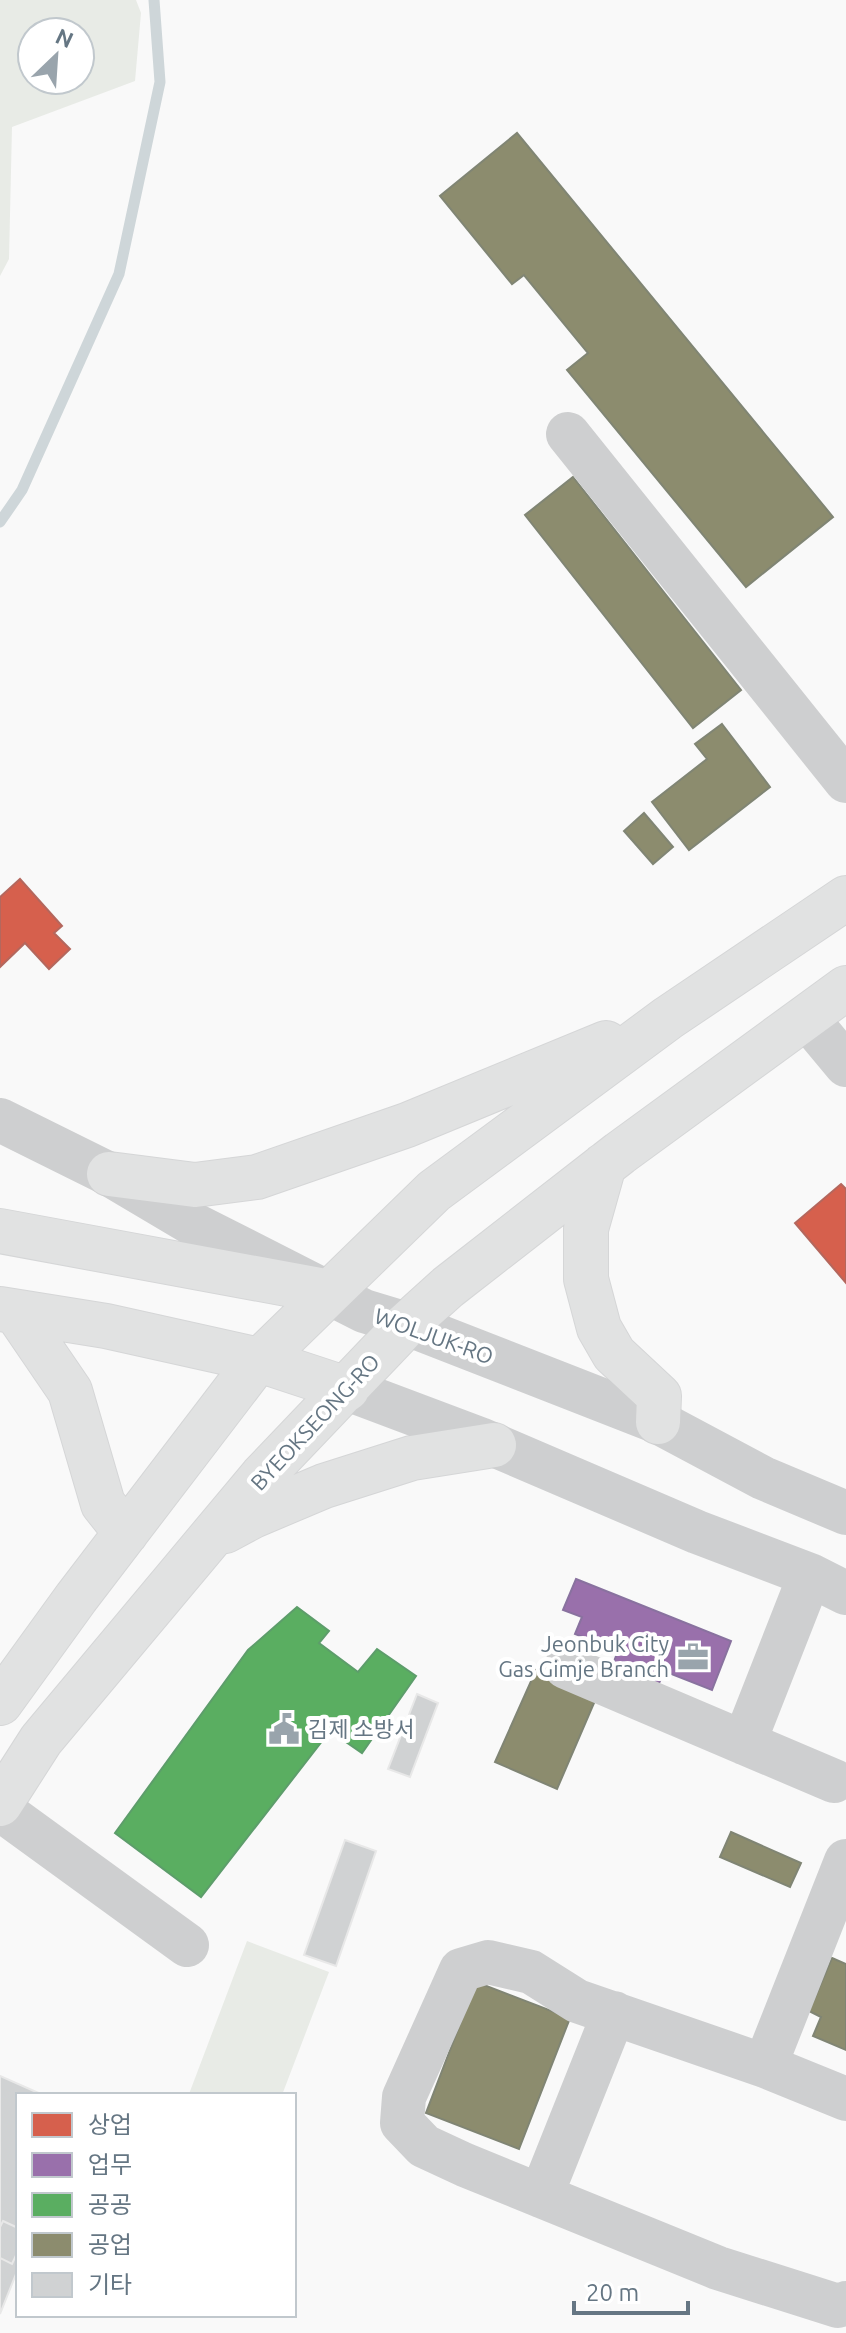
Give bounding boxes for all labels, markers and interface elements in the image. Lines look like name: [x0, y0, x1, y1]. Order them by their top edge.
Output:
north arrow: [16, 16, 96, 96]
text: N: [52, 23, 77, 52]
street label: WOLJUK-RO: [371, 1302, 497, 1369]
street label: BYEOKSEONG-RO: [245, 1348, 384, 1495]
place label: Jeonbuk City Gas Gimje Branch: [498, 1631, 669, 1681]
office icon: Jeonbuk City Gas Gimje Branch: [676, 1640, 710, 1674]
public building icon: 김제 소방서: [267, 1712, 301, 1746]
place label: 김제 소방서: [308, 1716, 414, 1741]
legend: [16, 2093, 296, 2317]
text: 상업: [88, 2111, 132, 2138]
text: 업무: [88, 2151, 132, 2178]
text: 공공: [88, 2191, 132, 2218]
text: 공업: [88, 2231, 132, 2258]
scale bar: [574, 2265, 688, 2315]
text: 기타: [88, 2271, 132, 2298]
text: 20 m: [586, 2279, 639, 2306]

